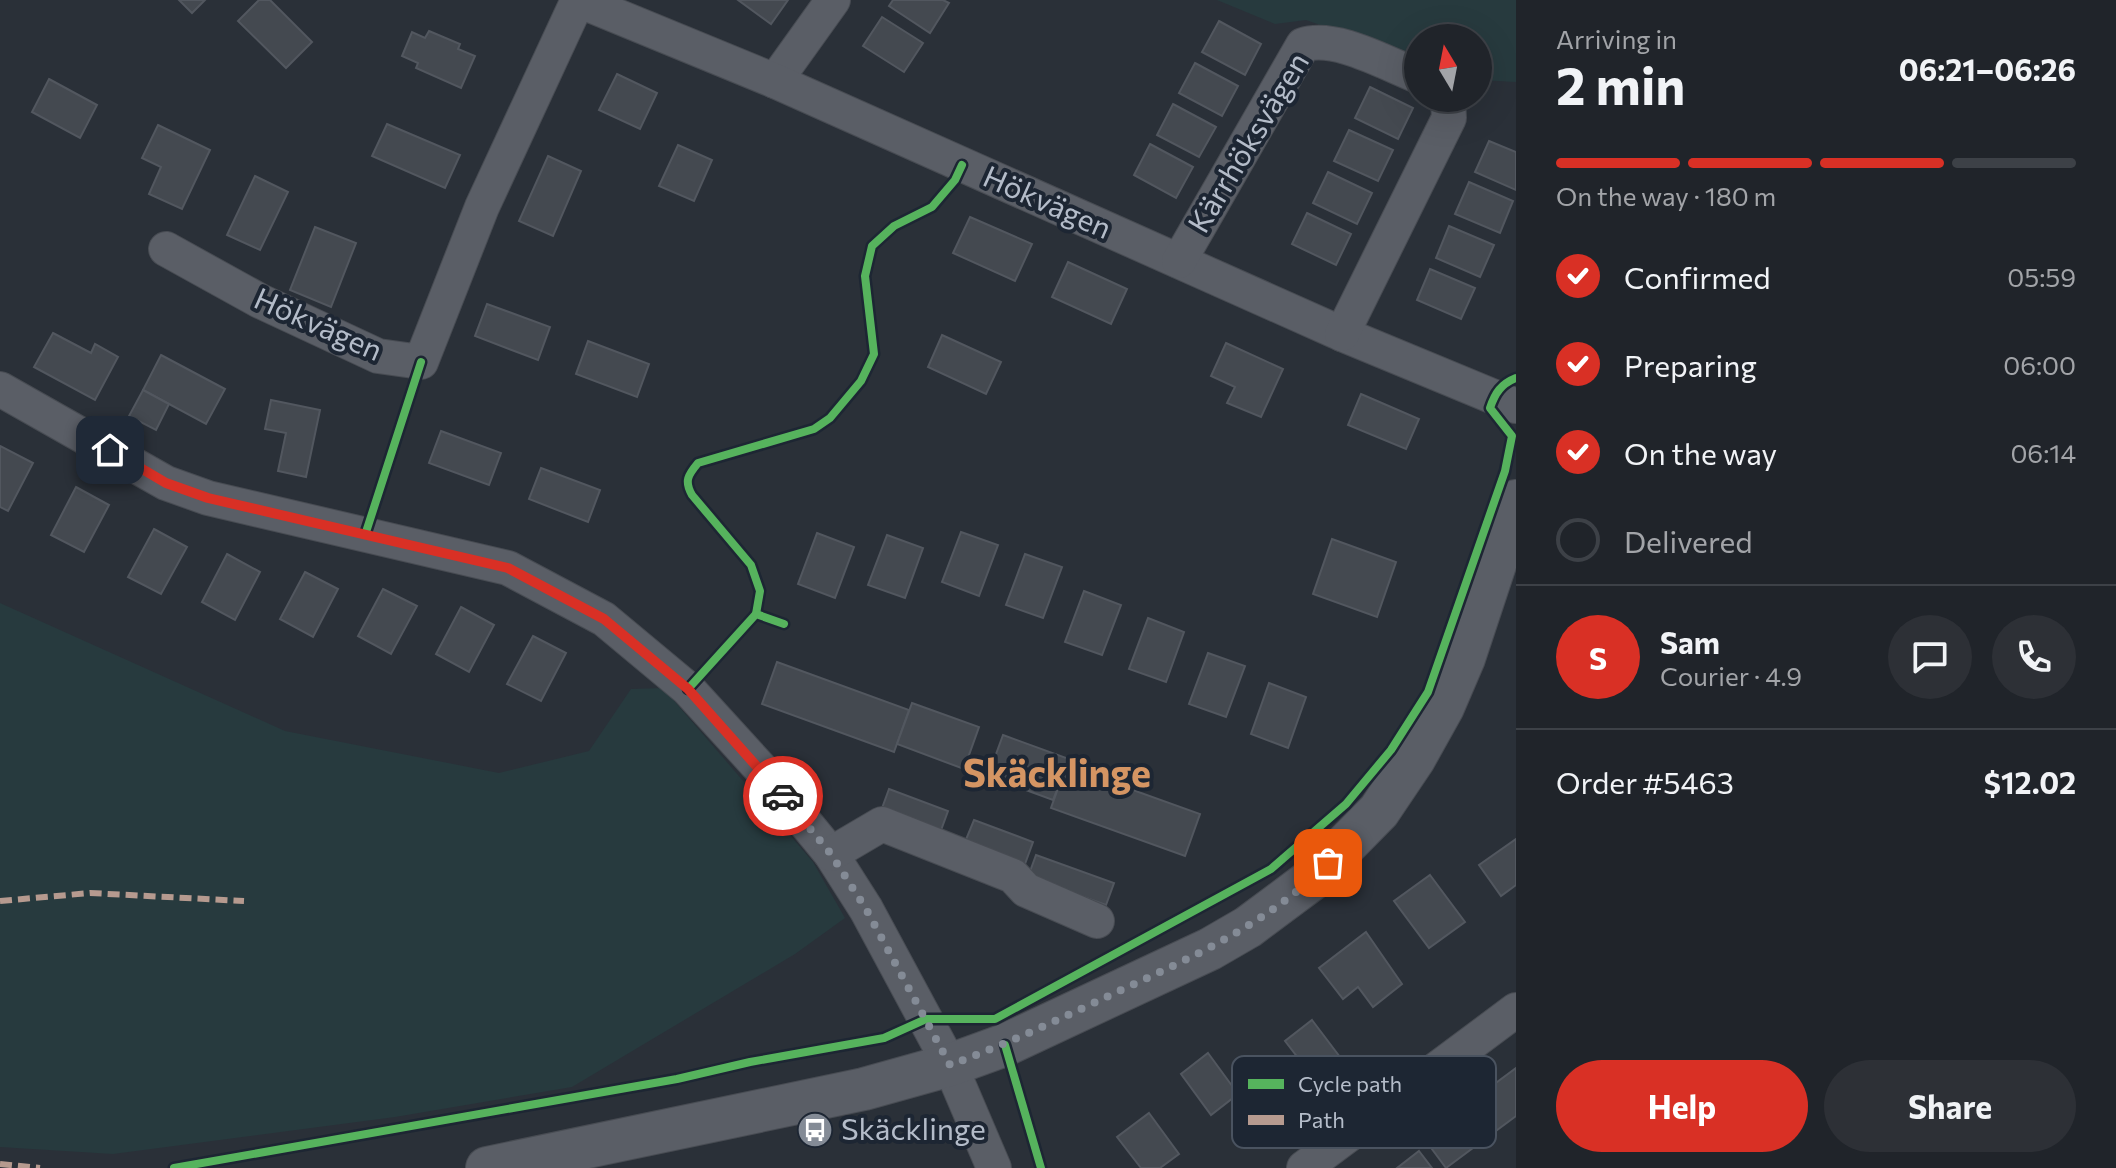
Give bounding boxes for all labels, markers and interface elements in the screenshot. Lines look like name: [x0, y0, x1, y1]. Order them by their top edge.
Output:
text: Arriving in: [1556, 23, 1677, 54]
north arrow: [1404, 24, 1492, 112]
map controls: [1404, 24, 1492, 112]
street label: Kärrhöksvägen: [1178, 45, 1315, 239]
text: 06:21–06:26: [1899, 50, 2076, 87]
text: 2 min: [1556, 52, 1685, 116]
street label: Hökvägen: [978, 156, 1118, 245]
text: On the way · 180 m: [1556, 180, 1776, 211]
icon: check: [1556, 254, 1600, 298]
text: Confirmed: [1624, 258, 1771, 295]
text: 05:59: [2007, 261, 2076, 292]
street label: Hökvägen: [249, 278, 389, 367]
icon: check: [1556, 342, 1600, 386]
text: Preparing: [1624, 346, 1757, 383]
text: 06:00: [2003, 349, 2076, 380]
pin: [76, 416, 144, 484]
icon: home: [88, 428, 132, 472]
icon: check: [1556, 430, 1600, 474]
text: On the way: [1624, 434, 1777, 471]
text: 06:14: [2010, 437, 2076, 468]
text: Delivered: [1624, 522, 1753, 559]
button: chat: [1888, 615, 1972, 699]
button: phone: [1992, 615, 2076, 699]
text: Sam: [1660, 623, 1720, 660]
text: S: [1589, 639, 1607, 676]
text: Courier · 4.9: [1660, 660, 1802, 691]
district label: Skäcklinge: [963, 748, 1151, 795]
courier: [743, 756, 823, 836]
text: Order #5463: [1556, 763, 1734, 800]
text: $12.02: [1984, 763, 2076, 800]
icon: car: [761, 774, 805, 818]
pin: [1294, 829, 1362, 897]
icon: bag: [1306, 841, 1350, 885]
legend: [1232, 1056, 1496, 1148]
button: Help: [1556, 1060, 1808, 1152]
button: Share: [1824, 1060, 2076, 1152]
text: Cycle path: [1298, 1070, 1402, 1097]
text: Path: [1298, 1106, 1345, 1133]
place label: Skäcklinge: [841, 1109, 986, 1146]
bus stop icon: Skäcklinge: [796, 1111, 834, 1149]

